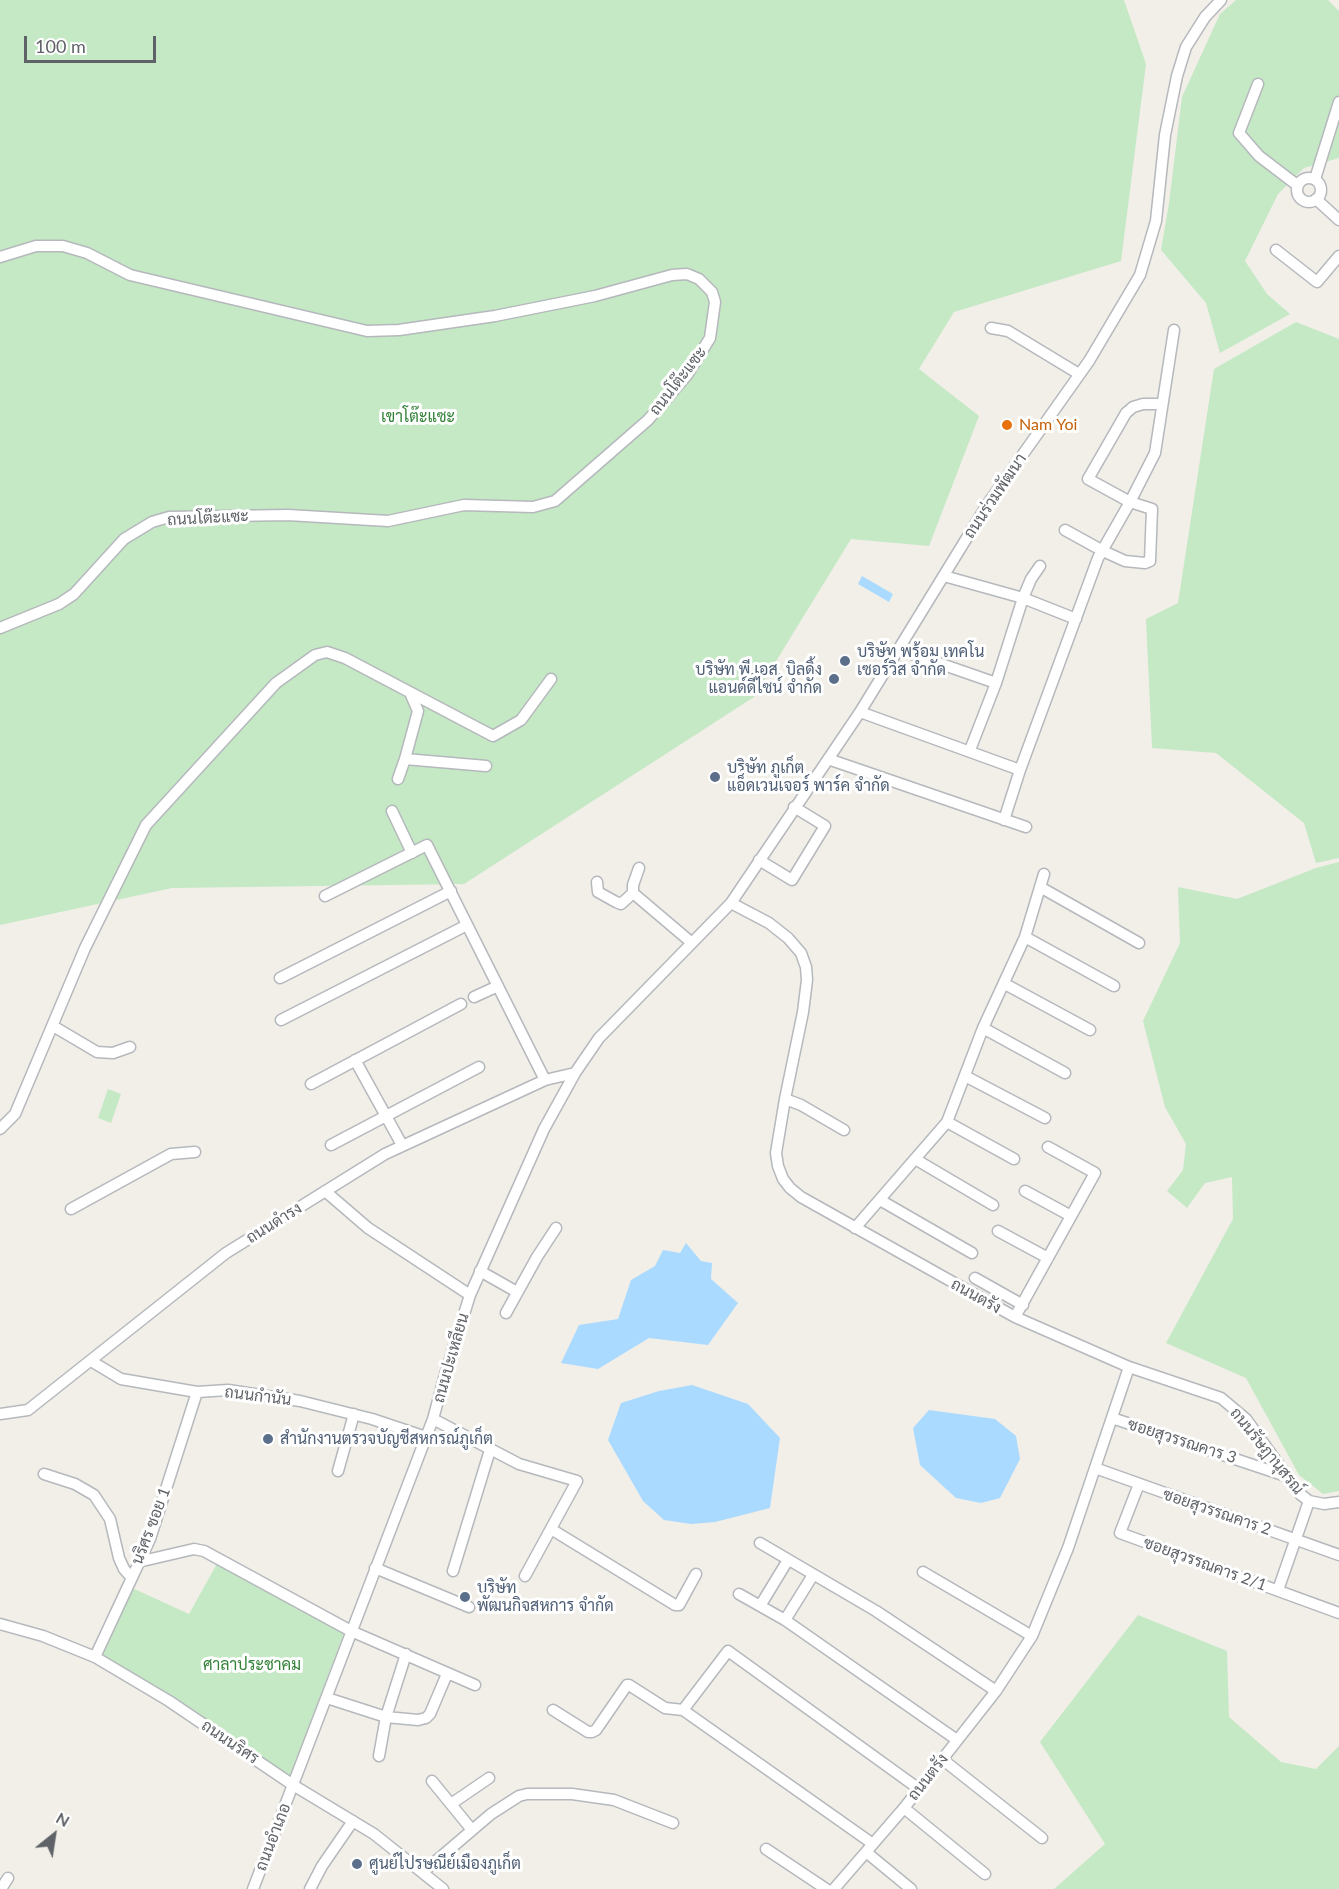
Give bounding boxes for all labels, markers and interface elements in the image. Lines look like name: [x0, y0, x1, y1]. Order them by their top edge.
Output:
scale bar: [27, 24, 159, 62]
text: 100 m: [35, 35, 86, 57]
street label: ถนนโต๊ะแซะ: [645, 343, 711, 419]
park label: เขาโต๊ะแซะ: [381, 407, 455, 427]
place label: Nam Yoi: [1019, 415, 1077, 435]
marker: Nam Yoi: [1000, 418, 1014, 432]
street label: ถนนร่วมพัฒนา: [960, 450, 1030, 542]
street label: ถนนโต๊ะแซะ: [167, 506, 249, 530]
place label: บริษัท พร้อม เทคโน เซอร์วิส จำกัด: [857, 642, 984, 680]
marker: บริษัท พร้อม เทคโน เซอร์วิส จำกัด: [838, 654, 852, 668]
place label: บริษัท พี.เอส. บิลดิ้ง แอนด์ดีไซน์ จำกัด: [695, 660, 822, 698]
marker: บริษัท พี.เอส. บิลดิ้ง แอนด์ดีไซน์ จำกัด: [827, 672, 841, 686]
place label: บริษัท ภูเก็ต แอ็ดเวนเจอร์ พาร์ค จำกัด: [727, 758, 890, 796]
marker: บริษัท ภูเก็ต แอ็ดเวนเจอร์ พาร์ค จำกัด: [708, 770, 722, 784]
street label: ถนนดำรง: [243, 1198, 305, 1248]
street label: ถนนตรัง: [948, 1274, 1004, 1318]
street label: ถนนปะเหลียน: [429, 1311, 473, 1405]
street label: ถนนกำนัน: [224, 1382, 292, 1410]
street label: ถนนรัษฎานุสรณ์: [1226, 1404, 1308, 1498]
street label: ซอยสุวรรณคาร 3: [1125, 1414, 1239, 1468]
place label: สำนักงานตรวจบัญชีสหกรณ์ภูเก็ต: [280, 1429, 493, 1449]
marker: สำนักงานตรวจบัญชีสหกรณ์ภูเก็ต: [261, 1432, 275, 1446]
street label: ซอยสุวรรณคาร 2: [1160, 1484, 1274, 1540]
street label: นริศร ซอย 1: [127, 1485, 175, 1567]
street label: ซอยสุวรรณคาร 2/1: [1141, 1533, 1269, 1595]
place label: บริษัท พัฒนกิจสหการ จำกัด: [477, 1578, 614, 1616]
marker: บริษัท พัฒนกิจสหการ จำกัด: [458, 1590, 472, 1604]
park label: ศาลาประชาคม: [203, 1655, 301, 1675]
street label: ถนนนริศร: [198, 1716, 262, 1768]
street label: ถนนตรัง: [904, 1750, 952, 1804]
street label: ถนนอำเภอ: [251, 1800, 295, 1874]
north arrow: [24, 1805, 84, 1865]
text: N: [53, 1808, 73, 1830]
place label: ศูนย์ไปรษณีย์เมืองภูเก็ต: [369, 1854, 521, 1874]
marker: ศูนย์ไปรษณีย์เมืองภูเก็ต: [350, 1857, 364, 1871]

